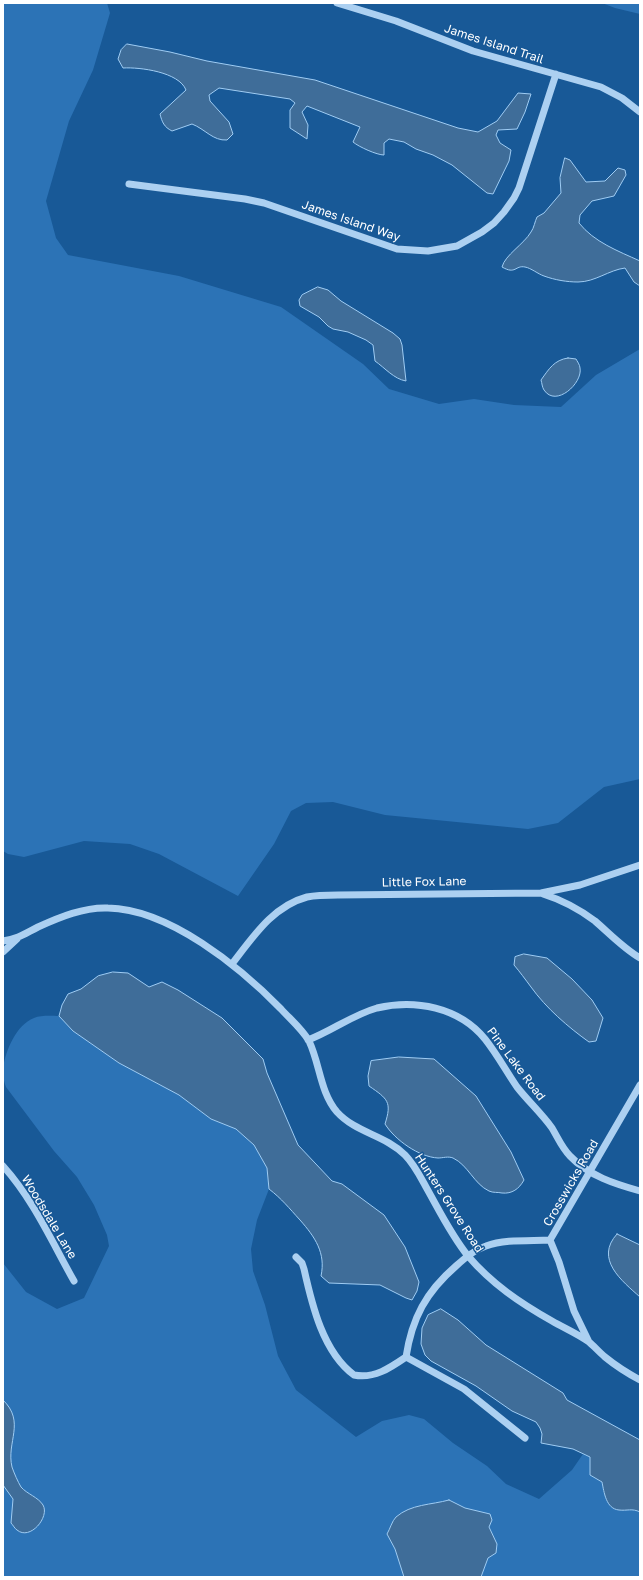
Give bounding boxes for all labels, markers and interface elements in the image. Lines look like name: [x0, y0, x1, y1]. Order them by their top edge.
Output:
street label: James Island Trail: [442, 21, 546, 67]
street label: James Island Way: [300, 197, 402, 245]
street label: Little Fox Lane: [381, 874, 467, 890]
street label: Pine Lake Road: [484, 1025, 548, 1103]
street label: Crosswicks Road: [540, 1137, 602, 1229]
street label: Hunters Grove Road: [412, 1151, 486, 1255]
street label: Woodsdale Lane: [18, 1173, 80, 1261]

